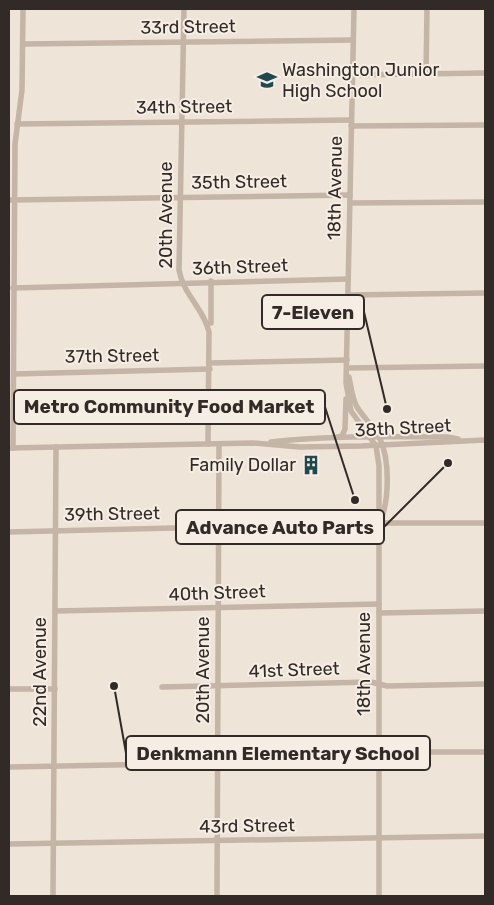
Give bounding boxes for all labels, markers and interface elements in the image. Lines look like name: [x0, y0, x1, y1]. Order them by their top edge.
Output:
street label: 33rd Street: [140, 15, 236, 39]
place label: Washington Junior High School: [282, 59, 440, 102]
school or university icon: Washington Junior High School: [256, 69, 278, 91]
street label: 34th Street: [136, 95, 232, 119]
street label: 18th Avenue: [323, 136, 347, 240]
street label: 20th Avenue: [155, 162, 177, 268]
street label: 35th Street: [191, 170, 287, 194]
street label: 36th Street: [192, 254, 288, 280]
callout: 7-Eleven: [262, 295, 364, 329]
text: 7-Eleven: [272, 301, 354, 324]
street label: 37th Street: [65, 344, 159, 368]
callout: Metro Community Food Market: [14, 390, 325, 424]
text: Metro Community Food Market: [24, 395, 314, 418]
street label: 38th Street: [354, 414, 452, 442]
place label: Family Dollar: [189, 454, 296, 476]
building icon: Family Dollar: [300, 454, 322, 476]
street label: 39th Street: [64, 502, 160, 526]
callout: Advance Auto Parts: [176, 510, 384, 544]
text: Advance Auto Parts: [186, 516, 374, 539]
street label: 40th Street: [168, 580, 266, 606]
street label: 18th Avenue: [353, 612, 375, 716]
street label: 22nd Avenue: [29, 617, 51, 727]
street label: 20th Avenue: [192, 617, 214, 723]
street label: 41st Street: [248, 657, 340, 683]
callout: Denkmann Elementary School: [126, 736, 430, 770]
text: Denkmann Elementary School: [136, 742, 420, 765]
street label: 43rd Street: [199, 814, 295, 838]

